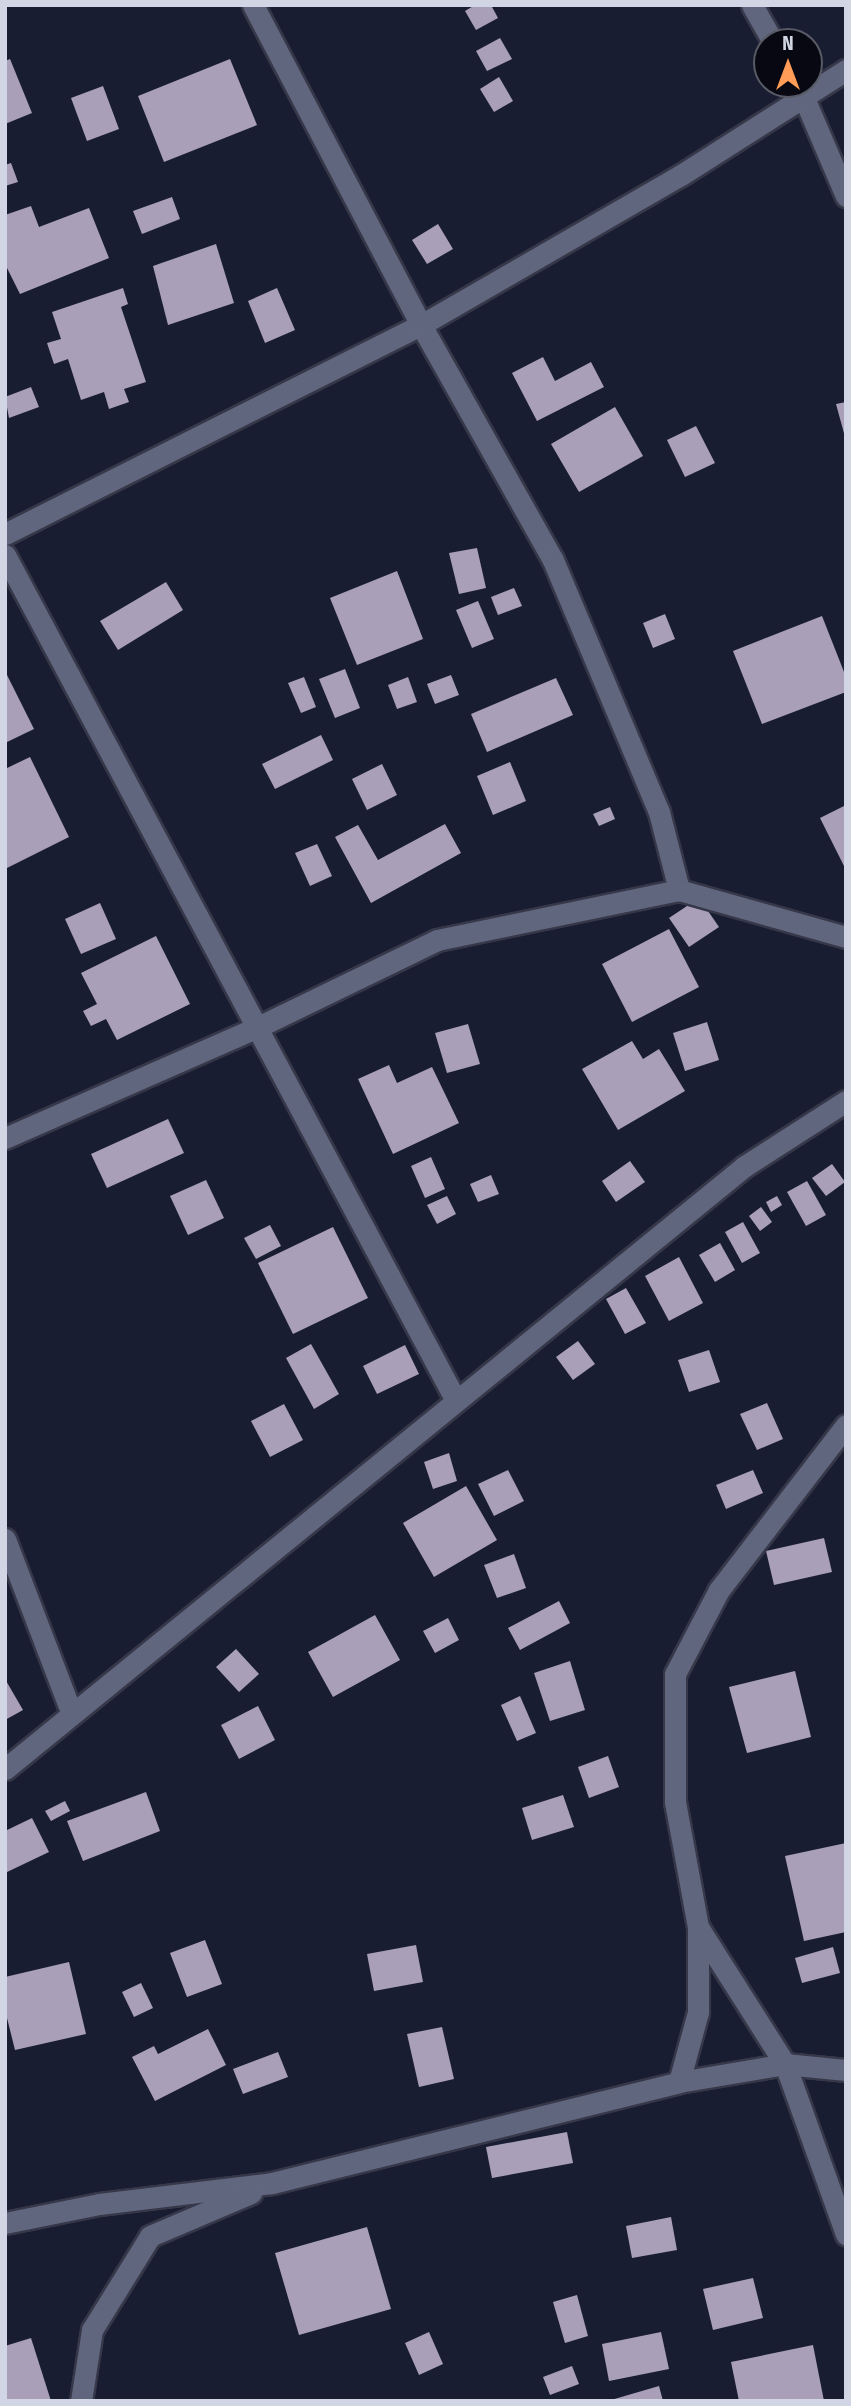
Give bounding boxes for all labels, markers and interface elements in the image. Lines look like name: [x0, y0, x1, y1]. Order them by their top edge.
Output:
north arrow: [753, 28, 823, 98]
text: N: [782, 32, 794, 55]

